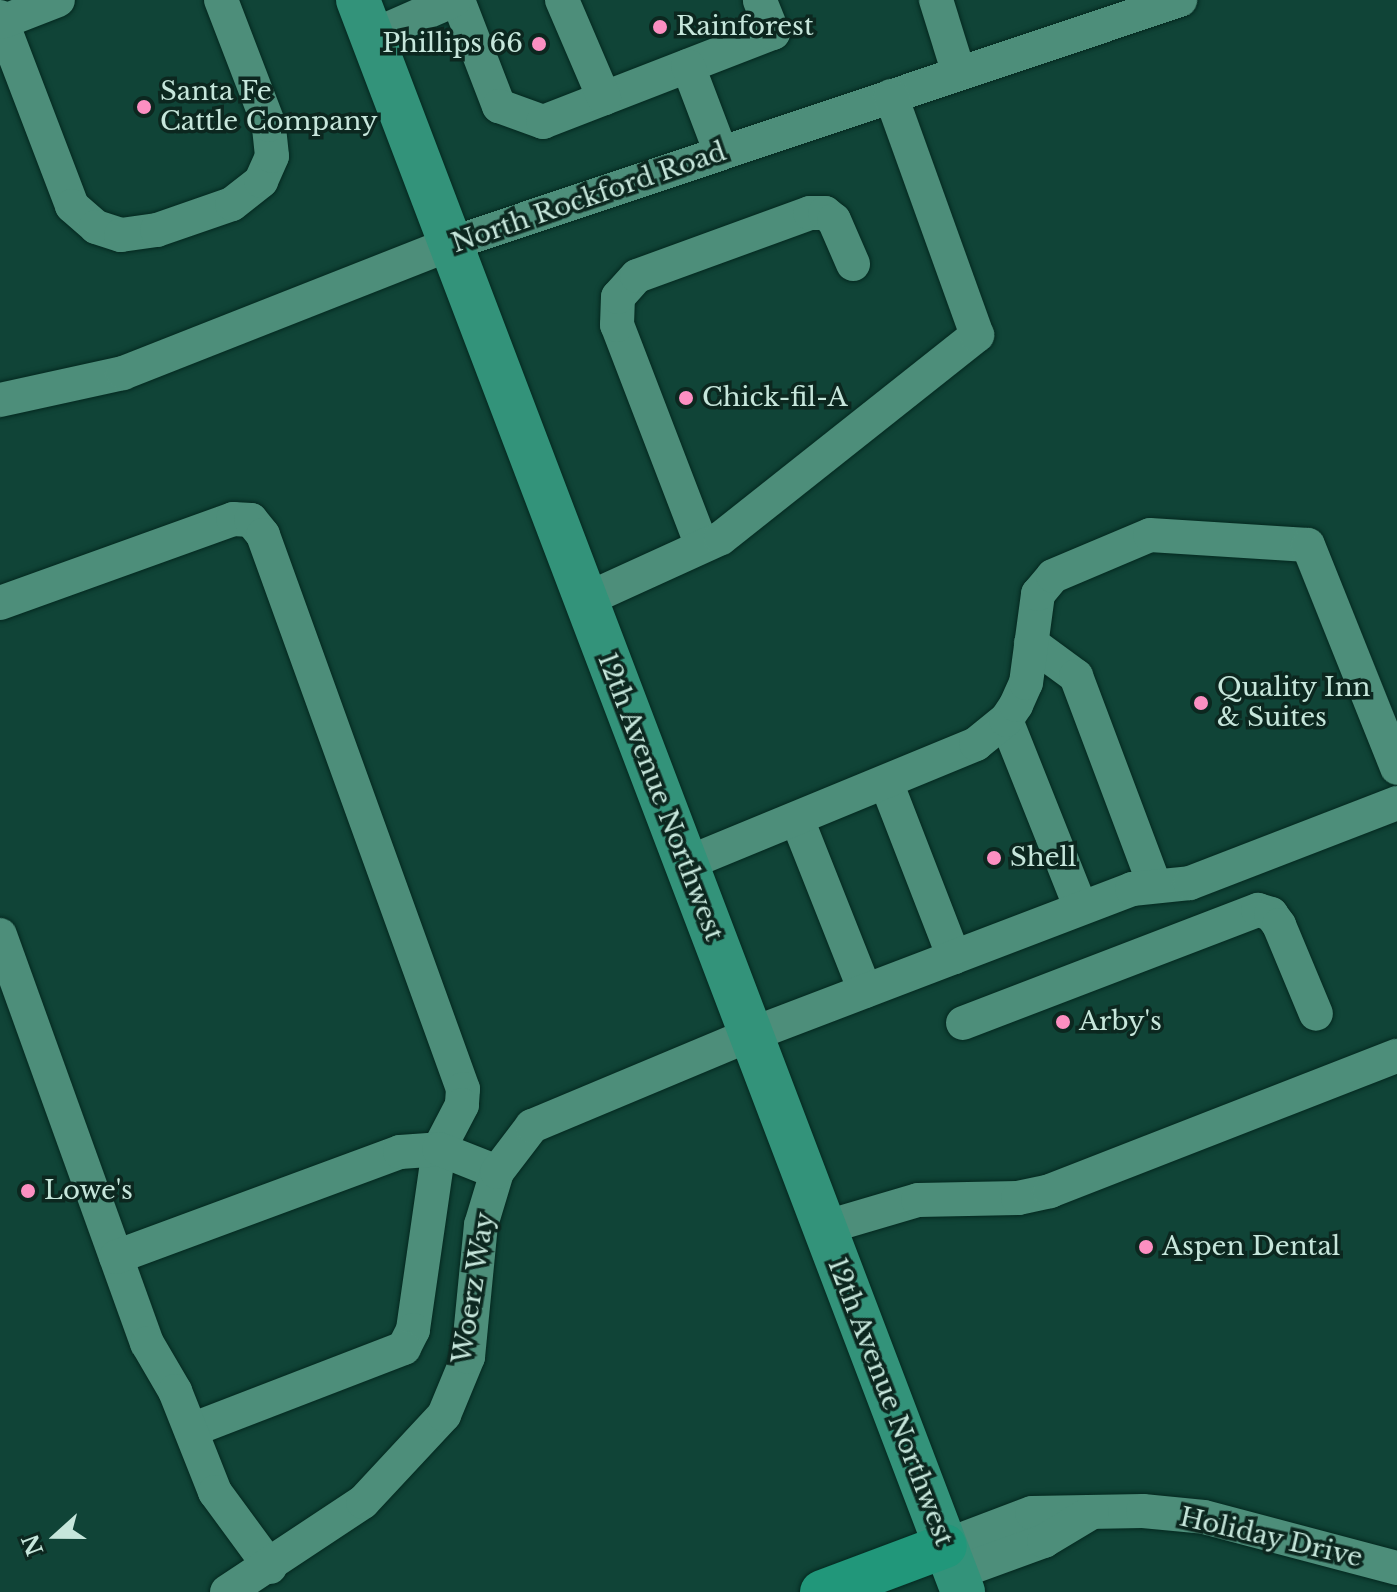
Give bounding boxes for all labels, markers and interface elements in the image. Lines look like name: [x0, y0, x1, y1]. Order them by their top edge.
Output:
place label: Rainforest: [676, 11, 814, 43]
marker: Rainforest: [651, 18, 669, 36]
place label: Phillips 66: [382, 28, 523, 60]
marker: Phillips 66: [530, 35, 548, 53]
place label: Santa Fe Cattle Company: [160, 76, 378, 138]
marker: Santa Fe Cattle Company: [135, 98, 153, 116]
street label: North Rockford Road: [448, 136, 730, 260]
place label: Chick-fil-A: [702, 382, 848, 414]
marker: Chick-fil-A: [677, 389, 695, 407]
street label: 12th Avenue Northwest: [590, 648, 730, 946]
place label: Quality Inn & Suites: [1217, 672, 1371, 734]
marker: Quality Inn & Suites: [1192, 694, 1210, 712]
place label: Shell: [1010, 842, 1076, 874]
marker: Shell: [985, 849, 1003, 867]
place label: Arby's: [1079, 1006, 1162, 1038]
marker: Arby's: [1054, 1013, 1072, 1031]
place label: Lowe's: [44, 1175, 133, 1207]
marker: Lowe's: [19, 1182, 37, 1200]
street label: Woerz Way: [447, 1210, 501, 1366]
place label: Aspen Dental: [1162, 1231, 1340, 1263]
marker: Aspen Dental: [1137, 1238, 1155, 1256]
street label: 12th Avenue Northwest: [820, 1253, 960, 1551]
north arrow: [16, 1496, 96, 1576]
street label: Holiday Drive: [1176, 1502, 1366, 1574]
text: N: [17, 1530, 49, 1559]

